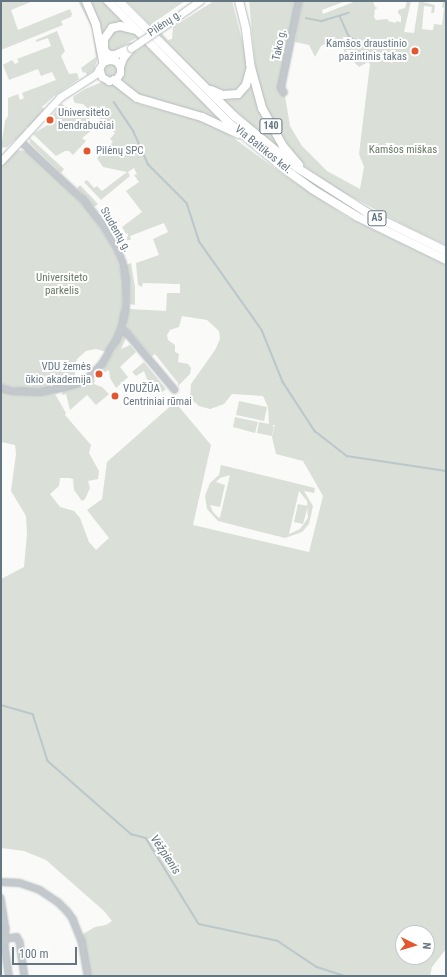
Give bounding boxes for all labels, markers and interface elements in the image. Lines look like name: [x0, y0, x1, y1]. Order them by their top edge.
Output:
street label: Pilėnų g.: [146, 8, 184, 40]
street label: Tako g.: [270, 28, 290, 62]
place label: Kamšos draustinio pažintinis takas: [326, 38, 407, 64]
marker: Kamšos draustinio pažintinis takas: [410, 46, 420, 56]
place label: Universiteto bendrabučiai: [58, 107, 114, 133]
marker: Universiteto bendrabučiai: [45, 115, 55, 125]
road number: 140: [259, 118, 283, 134]
street label: Via Baltikos kel.: [232, 123, 294, 177]
park label: Kamšos miškas: [369, 143, 437, 157]
place label: Pilėnų SPC: [96, 144, 144, 158]
marker: Pilėnų SPC: [81, 145, 93, 157]
street label: Studentų g.: [97, 205, 133, 255]
road number: A5: [367, 210, 387, 226]
park label: Universiteto parkelis: [36, 272, 88, 298]
place label: VDU žemės ūkio akademija: [26, 361, 91, 387]
marker: VDU žemės ūkio akademija: [94, 369, 104, 379]
place label: VDUŽŪA Centriniai rūmai: [123, 383, 192, 409]
marker: VDUŽŪA Centriniai rūmai: [110, 391, 120, 401]
water label: Vėžpienis: [147, 833, 183, 877]
north arrow: [395, 925, 435, 965]
scale bar: [14, 939, 79, 965]
text: N: [420, 942, 433, 950]
text: 100 m: [19, 947, 49, 961]

